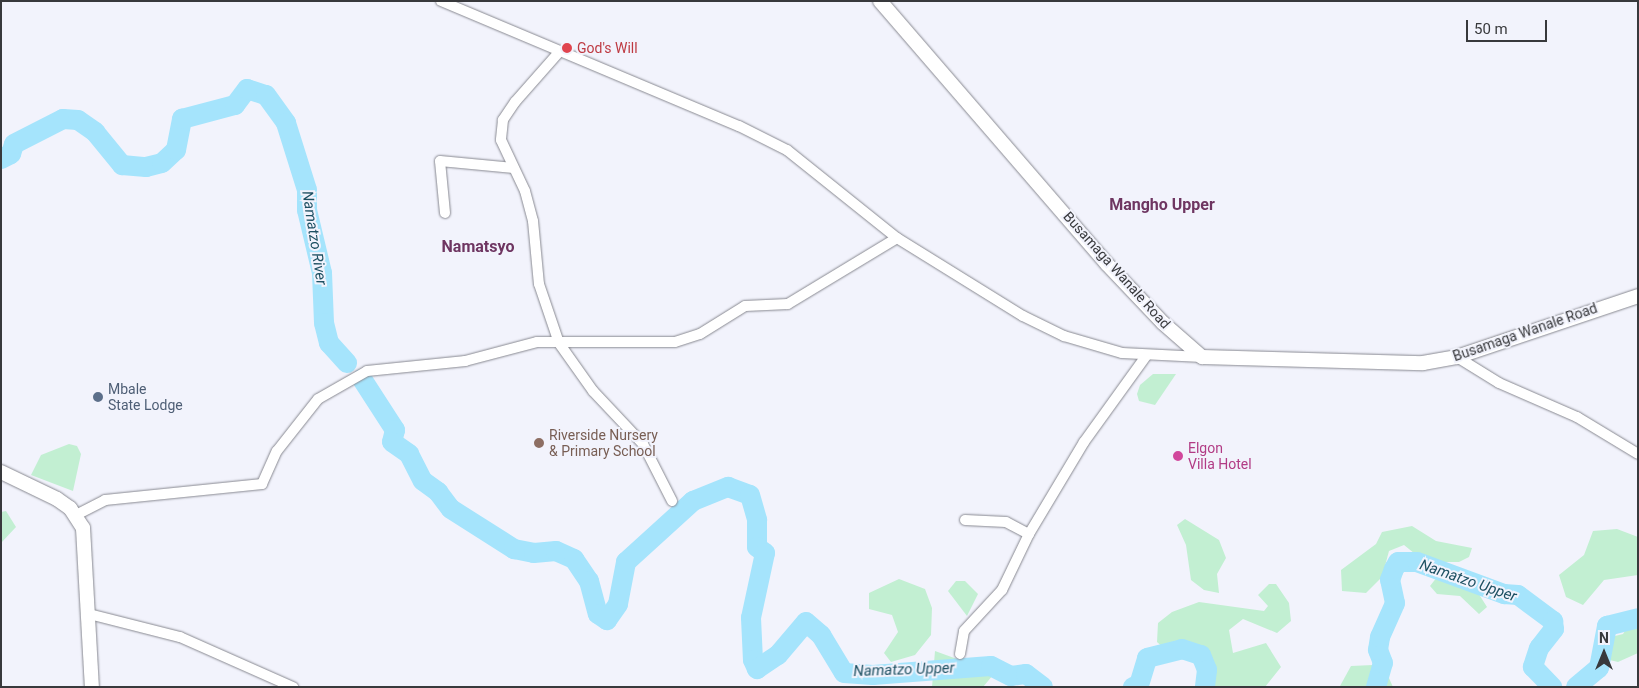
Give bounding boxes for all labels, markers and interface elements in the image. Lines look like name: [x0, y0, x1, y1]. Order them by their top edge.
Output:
scale bar: [1469, 10, 1550, 42]
text: 50 m: [1474, 20, 1508, 38]
place label: God's Will: [577, 40, 638, 56]
marker: God's Will: [561, 42, 573, 54]
water label: Namatzo River: [298, 190, 330, 286]
district label: Mangho Upper: [1109, 195, 1215, 215]
street label: Busamaga Wanale Road: [1060, 208, 1174, 332]
district label: Namatsyo: [442, 237, 514, 257]
street label: Busamaga Wanale Road: [1451, 299, 1599, 365]
place label: Mbale State Lodge: [108, 381, 183, 414]
marker: Mbale State Lodge: [92, 391, 104, 403]
place label: Riverside Nursery & Primary School: [549, 427, 658, 460]
marker: Riverside Nursery & Primary School: [533, 437, 545, 449]
place label: Elgon Villa Hotel: [1188, 440, 1252, 472]
marker: Elgon Villa Hotel: [1172, 450, 1184, 462]
water label: Namatzo Upper: [1417, 556, 1519, 606]
north arrow: [1579, 628, 1629, 678]
text: N: [1599, 630, 1609, 646]
water label: Namatzo Upper: [853, 659, 955, 681]

